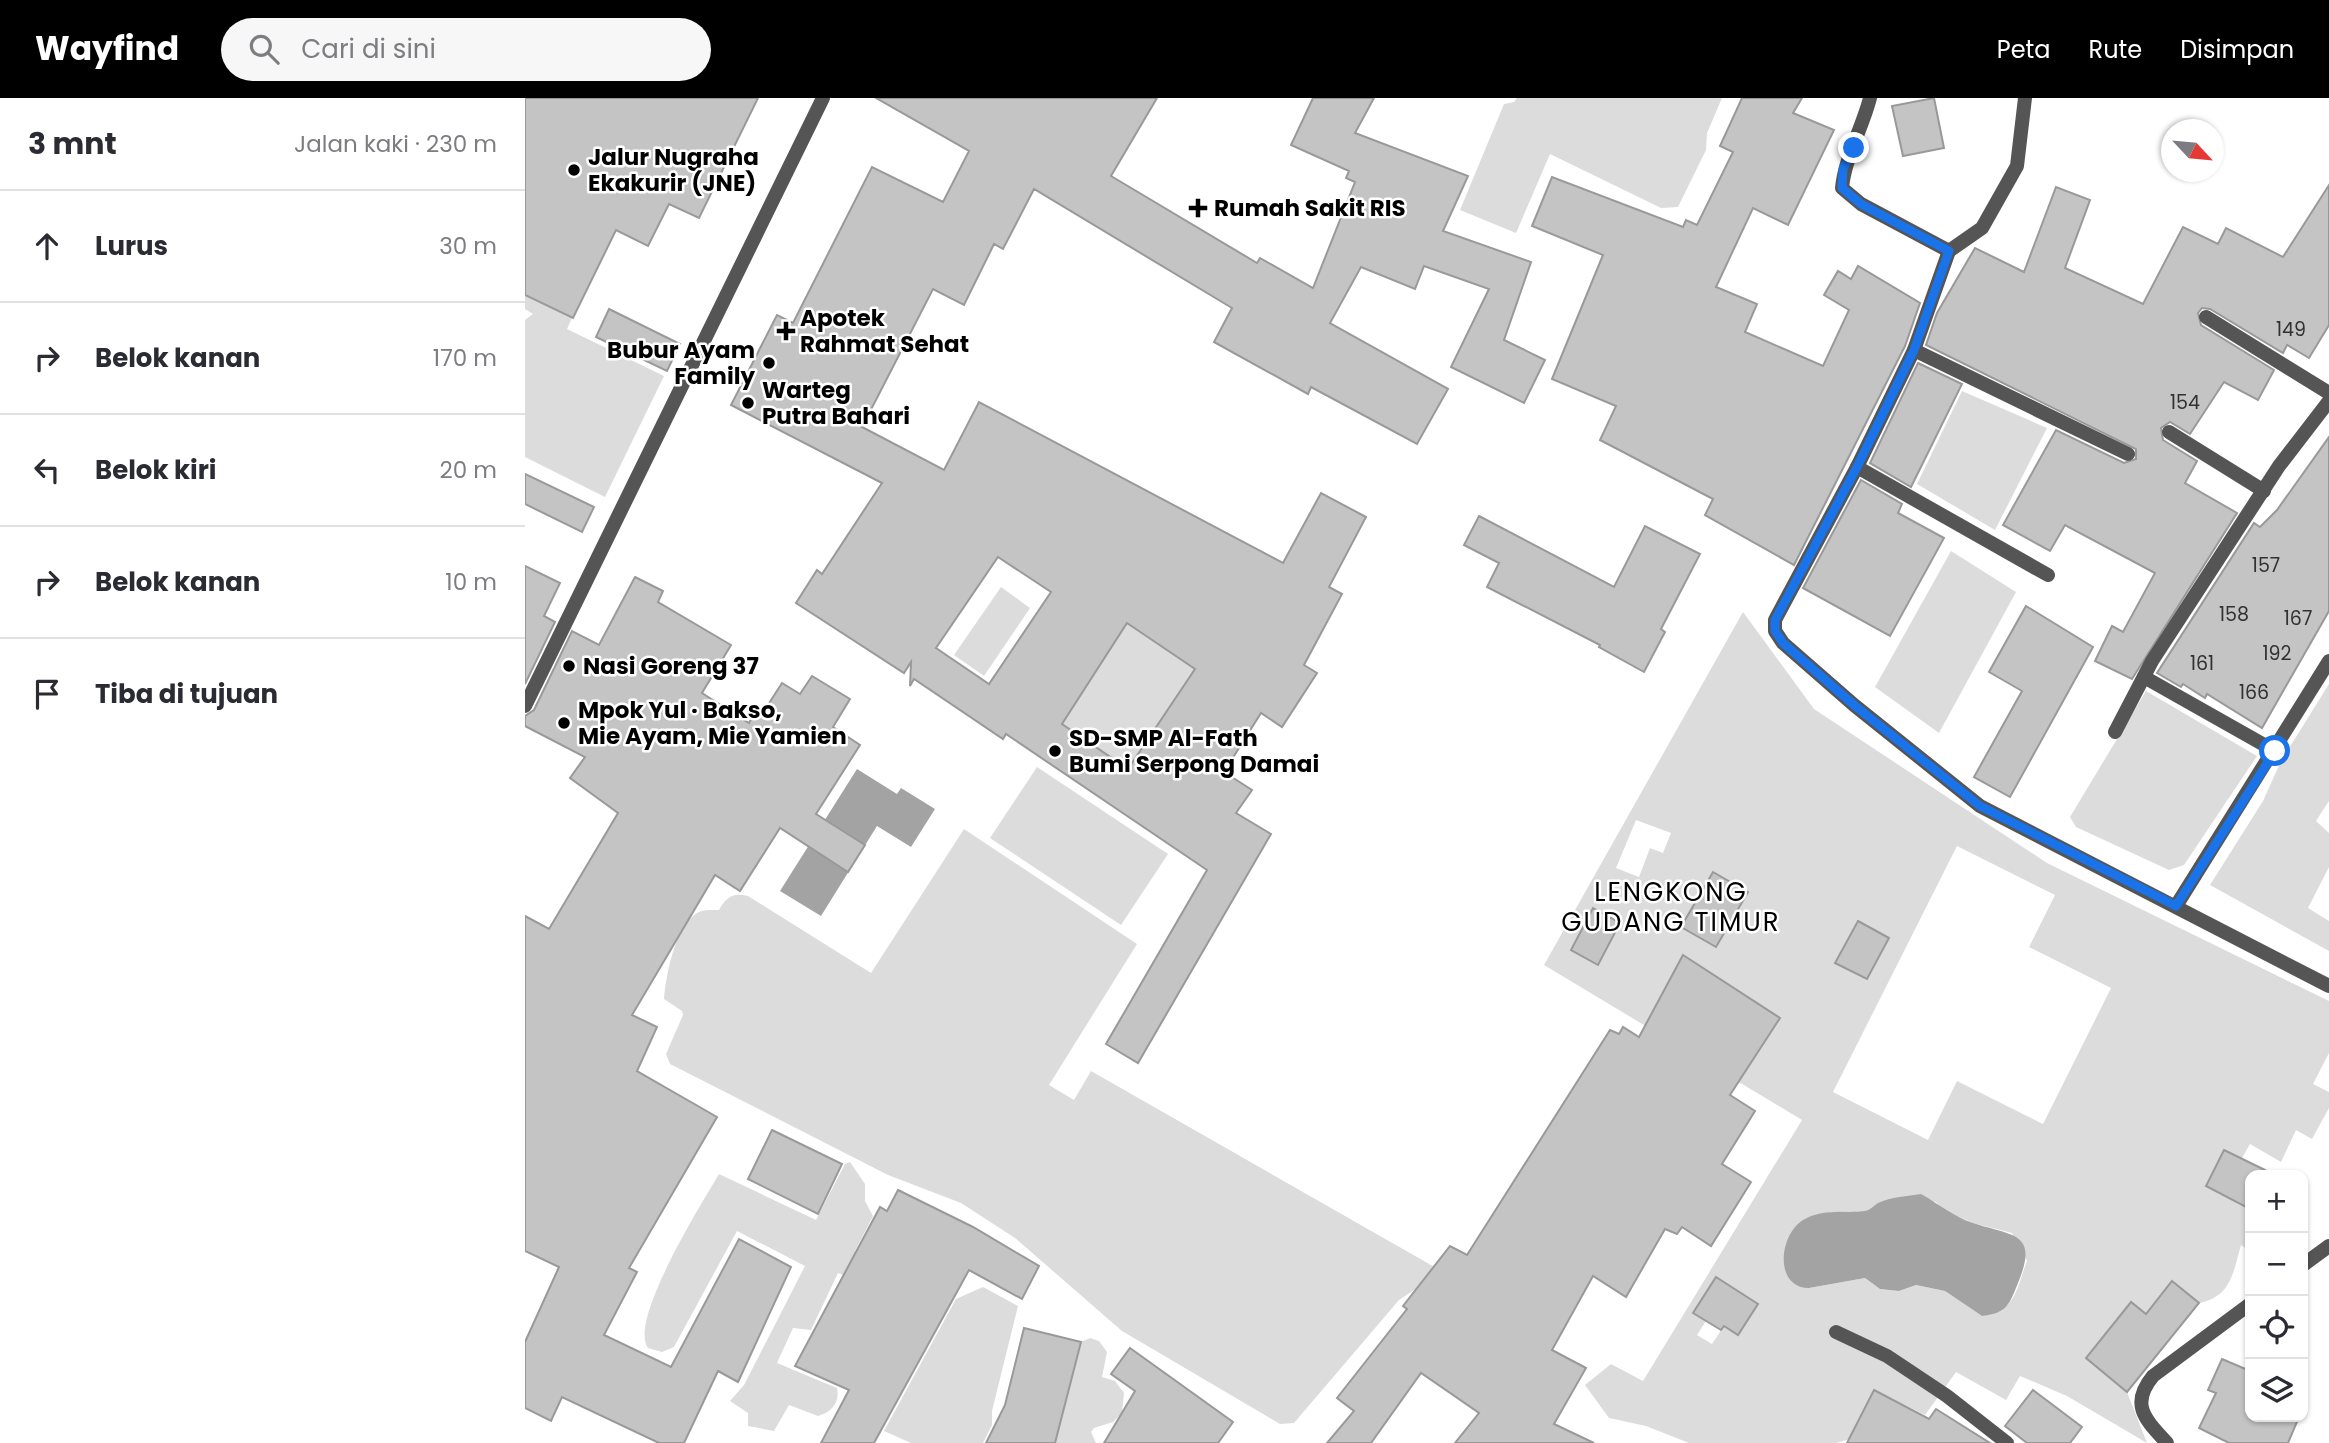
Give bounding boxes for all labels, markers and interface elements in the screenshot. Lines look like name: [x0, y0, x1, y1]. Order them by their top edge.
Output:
search box: [221, 18, 711, 81]
text: Wayfind: [35, 25, 179, 72]
icon: search: [245, 30, 283, 68]
text: Cari di sini: [301, 31, 436, 67]
text: Peta: [1997, 33, 2051, 66]
text: Rute: [2089, 33, 2142, 66]
text: Disimpan: [2180, 33, 2294, 66]
north arrow: [2161, 119, 2224, 182]
text: 3 mnt: [28, 122, 117, 165]
text: Jalan kaki · 230 m: [294, 128, 497, 160]
route end: [1838, 132, 1869, 163]
place label: Jalur Nugraha Ekakurir (JNE): [588, 141, 759, 199]
marker: Jalur Nugraha Ekakurir (JNE): [566, 162, 582, 178]
place label: Rumah Sakit RIS: [1214, 192, 1406, 224]
marker: Rumah Sakit RIS: [1188, 198, 1208, 218]
icon: ahead: [28, 227, 66, 265]
text: Lurus: [95, 228, 168, 264]
text: 30 m: [439, 230, 497, 262]
place label: Apotek Rahmat Sehat: [800, 302, 969, 360]
house number: 149: [2276, 316, 2306, 343]
marker: Apotek Rahmat Sehat: [778, 323, 794, 339]
place label: Bubur Ayam Family: [607, 334, 755, 392]
icon: right: [28, 339, 66, 377]
text: Belok kanan: [95, 340, 260, 376]
text: 170 m: [433, 342, 497, 374]
marker: Bubur Ayam Family: [761, 355, 777, 371]
place label: Warteg Putra Bahari: [762, 374, 910, 432]
house number: 154: [2170, 389, 2200, 416]
marker: Warteg Putra Bahari: [740, 395, 756, 411]
icon: left: [28, 451, 66, 489]
text: Belok kiri: [95, 452, 217, 488]
text: 20 m: [439, 454, 497, 486]
house number: 157: [2252, 552, 2280, 579]
icon: right: [28, 563, 66, 601]
text: Belok kanan: [95, 564, 260, 600]
text: 10 m: [445, 566, 497, 598]
house number: 158: [2219, 601, 2249, 628]
house number: 167: [2284, 605, 2312, 632]
house number: 192: [2263, 640, 2292, 667]
place label: Nasi Goreng 37: [583, 650, 759, 682]
house number: 161: [2190, 650, 2214, 677]
marker: Nasi Goreng 37: [561, 658, 577, 674]
icon: arrive: [28, 675, 66, 713]
text: Tiba di tujuan: [95, 676, 278, 712]
house number: 166: [2239, 679, 2269, 706]
place label: Mpok Yul · Bakso, Mie Ayam, Mie Yamien: [578, 694, 847, 752]
marker: Mpok Yul · Bakso, Mie Ayam, Mie Yamien: [556, 715, 572, 731]
place label: SD-SMP Al-Fath Bumi Serpong Damai: [1069, 722, 1319, 780]
route start: [2259, 735, 2290, 766]
marker: SD-SMP Al-Fath Bumi Serpong Damai: [1047, 743, 1063, 759]
district label: LENGKONG GUDANG TIMUR: [1561, 874, 1781, 940]
map controls: [2245, 1170, 2308, 1422]
button: +: [2245, 1170, 2308, 1233]
button: −: [2245, 1233, 2308, 1296]
button: locate: [2245, 1296, 2308, 1359]
button: layers: [2245, 1359, 2308, 1422]

